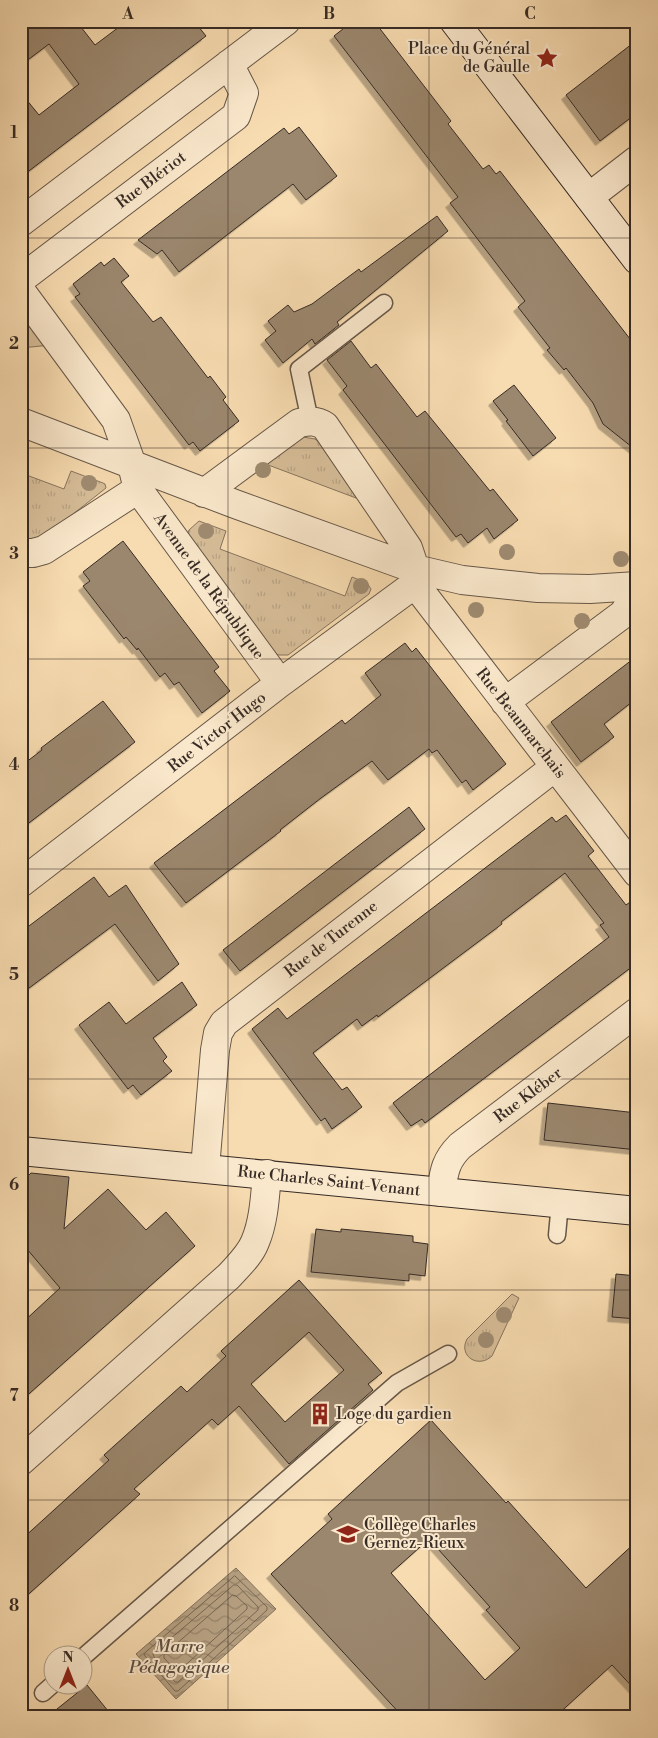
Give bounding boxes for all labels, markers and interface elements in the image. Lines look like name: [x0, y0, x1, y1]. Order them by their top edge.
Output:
text: A: [121, 4, 134, 24]
text: B: [323, 4, 335, 24]
text: C: [524, 4, 536, 24]
place label: Place du Général de Gaulle: [408, 39, 530, 77]
place icon: Place du Général de Gaulle: [534, 45, 560, 71]
text: 1: [10, 123, 18, 143]
street label: Rue Blériot: [112, 147, 190, 213]
text: 2: [9, 334, 19, 354]
street label: Avenue de la République: [149, 508, 269, 663]
text: 3: [9, 544, 19, 564]
street label: Rue Beaumarchais: [472, 664, 570, 782]
street label: Rue Victor Hugo: [164, 687, 270, 777]
text: 4: [9, 755, 20, 775]
street label: Rue de Turenne: [280, 896, 382, 982]
text: 5: [9, 965, 19, 985]
street label: Rue Kléber: [490, 1063, 566, 1127]
street label: Rue Charles Saint-Venant: [237, 1161, 422, 1201]
text: 6: [9, 1175, 19, 1195]
text: 7: [9, 1386, 19, 1406]
building icon: Loge du gardien: [307, 1401, 333, 1427]
place label: Loge du gardien: [336, 1404, 452, 1424]
place label: Collège Charles Gernez-Rieux: [364, 1515, 476, 1553]
school or university icon: Collège Charles Gernez-Rieux: [335, 1521, 361, 1547]
text: 8: [9, 1596, 19, 1616]
water label: Marre Pédagogique: [128, 1635, 230, 1679]
north arrow: [42, 1646, 92, 1696]
text: N: [62, 1649, 74, 1667]

